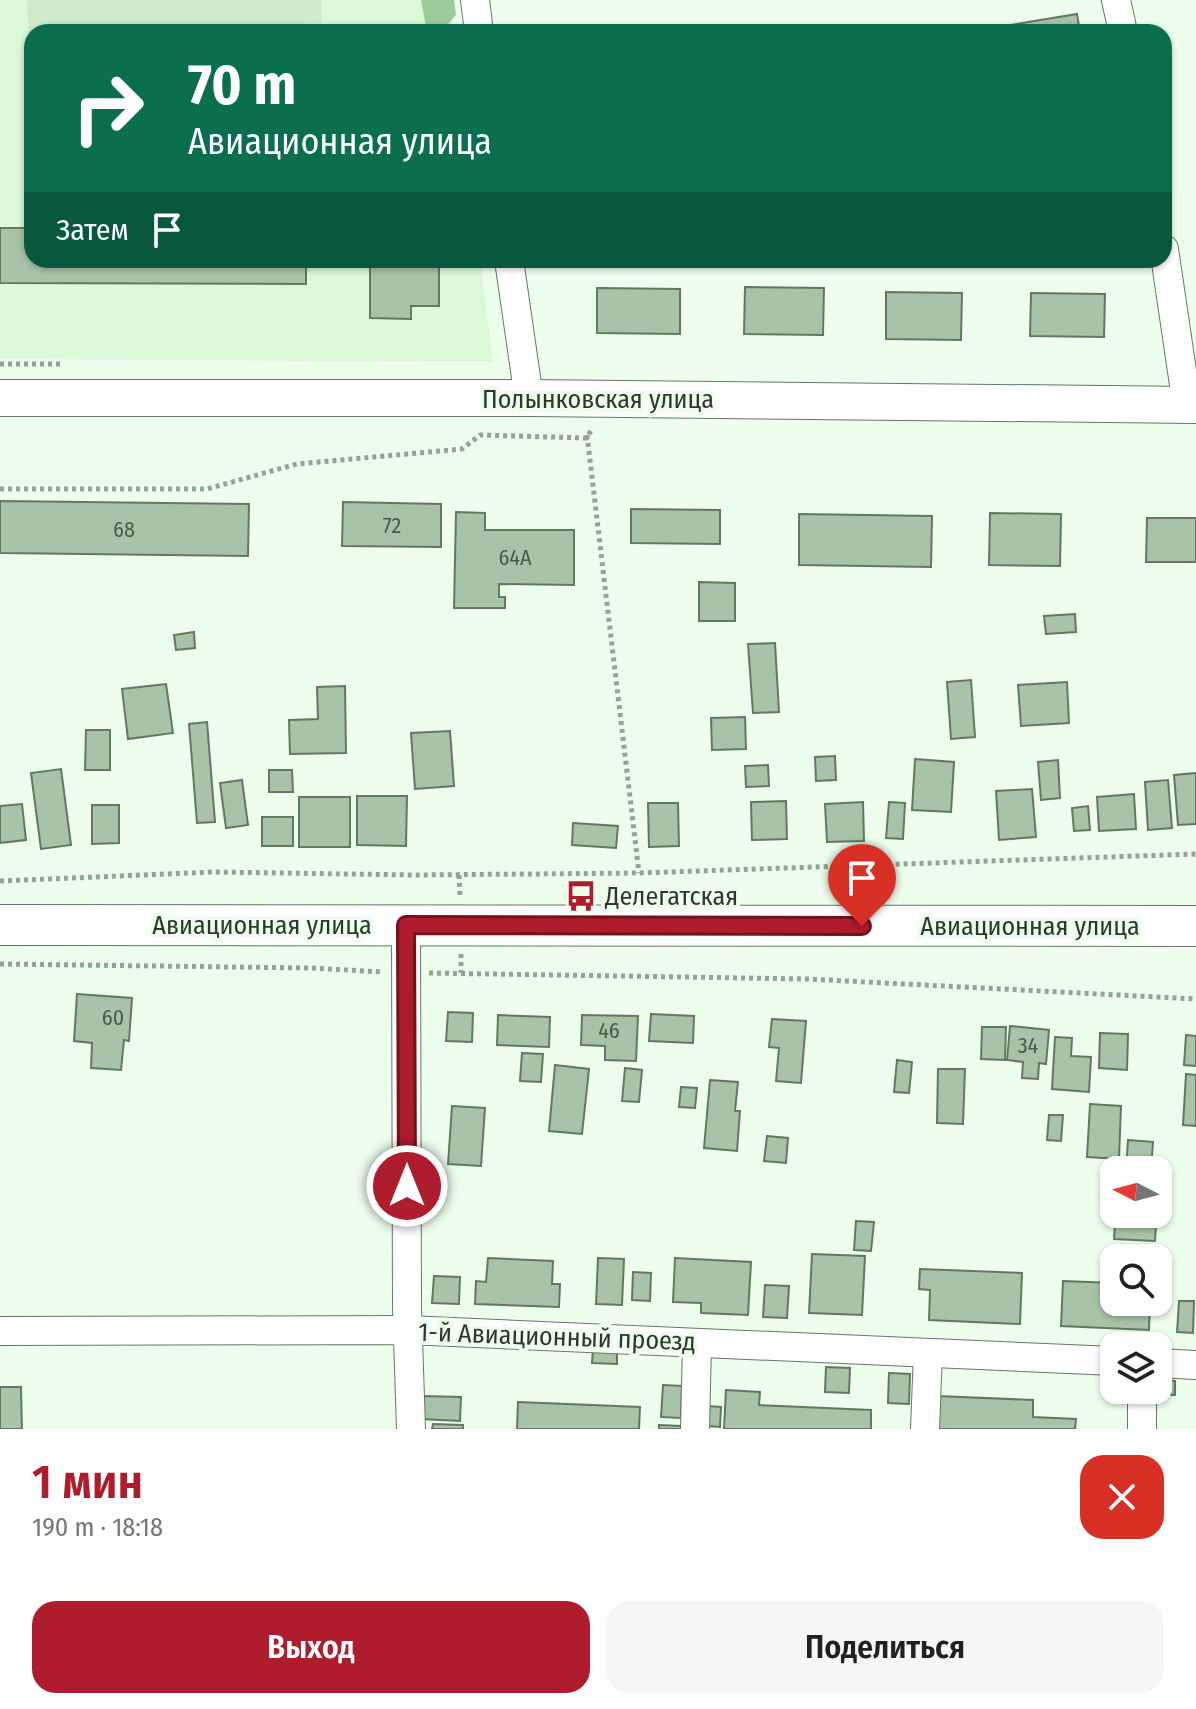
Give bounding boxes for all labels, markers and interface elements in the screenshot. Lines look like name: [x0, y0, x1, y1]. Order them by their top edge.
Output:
text: 70 m: [188, 52, 296, 119]
icon: right: [56, 56, 160, 160]
text: Авиационная улица: [188, 120, 492, 164]
icon: arrive: [145, 208, 189, 252]
text: Затем: [56, 212, 129, 248]
street label: Полынковская улица: [482, 384, 714, 415]
house number: 72: [383, 512, 401, 539]
house number: 68: [113, 516, 135, 543]
house number: 64А: [498, 544, 532, 571]
pin: [828, 844, 896, 926]
icon: arrive: [840, 856, 884, 900]
bus stop icon: Делегатская: [564, 879, 598, 913]
place label: Делегатская: [604, 881, 738, 912]
street label: Авиационная улица: [152, 910, 372, 941]
street label: Авиационная улица: [920, 911, 1140, 942]
house number: 60: [102, 1004, 124, 1031]
house number: 46: [598, 1017, 620, 1044]
house number: 34: [1018, 1032, 1039, 1059]
position arrow: [365, 1144, 449, 1228]
north arrow: [1100, 1156, 1172, 1228]
map controls: [1100, 1156, 1172, 1404]
button: search: [1100, 1244, 1172, 1316]
street label: 1-й Авиационный проезд: [418, 1317, 696, 1357]
button: layers: [1100, 1332, 1172, 1404]
text: 1 мин: [32, 1453, 143, 1511]
button: close: [1080, 1455, 1164, 1539]
text: 190 m · 18:18: [32, 1512, 163, 1543]
button: Выход: [32, 1601, 590, 1693]
button: Поделиться: [606, 1601, 1164, 1693]

